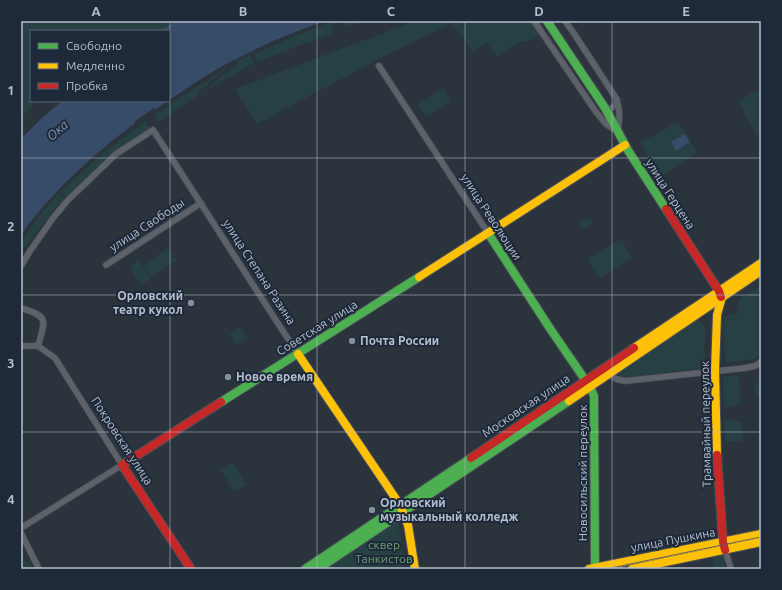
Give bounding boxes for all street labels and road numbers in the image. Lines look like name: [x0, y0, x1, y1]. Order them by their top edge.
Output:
street label: улица Герцена: [643, 156, 698, 231]
street label: улица Революции: [459, 171, 524, 262]
street label: улица Свободы: [107, 196, 187, 254]
street label: улица Степана Разина: [220, 217, 298, 327]
street label: Советская улица: [274, 297, 360, 358]
street label: Трамвайный переулок: [698, 360, 713, 488]
street label: Московская улица: [480, 372, 572, 440]
street label: Покровская улица: [89, 394, 156, 487]
street label: Новосильский переулок: [576, 405, 589, 541]
street label: улица Пушкина: [630, 525, 716, 554]

